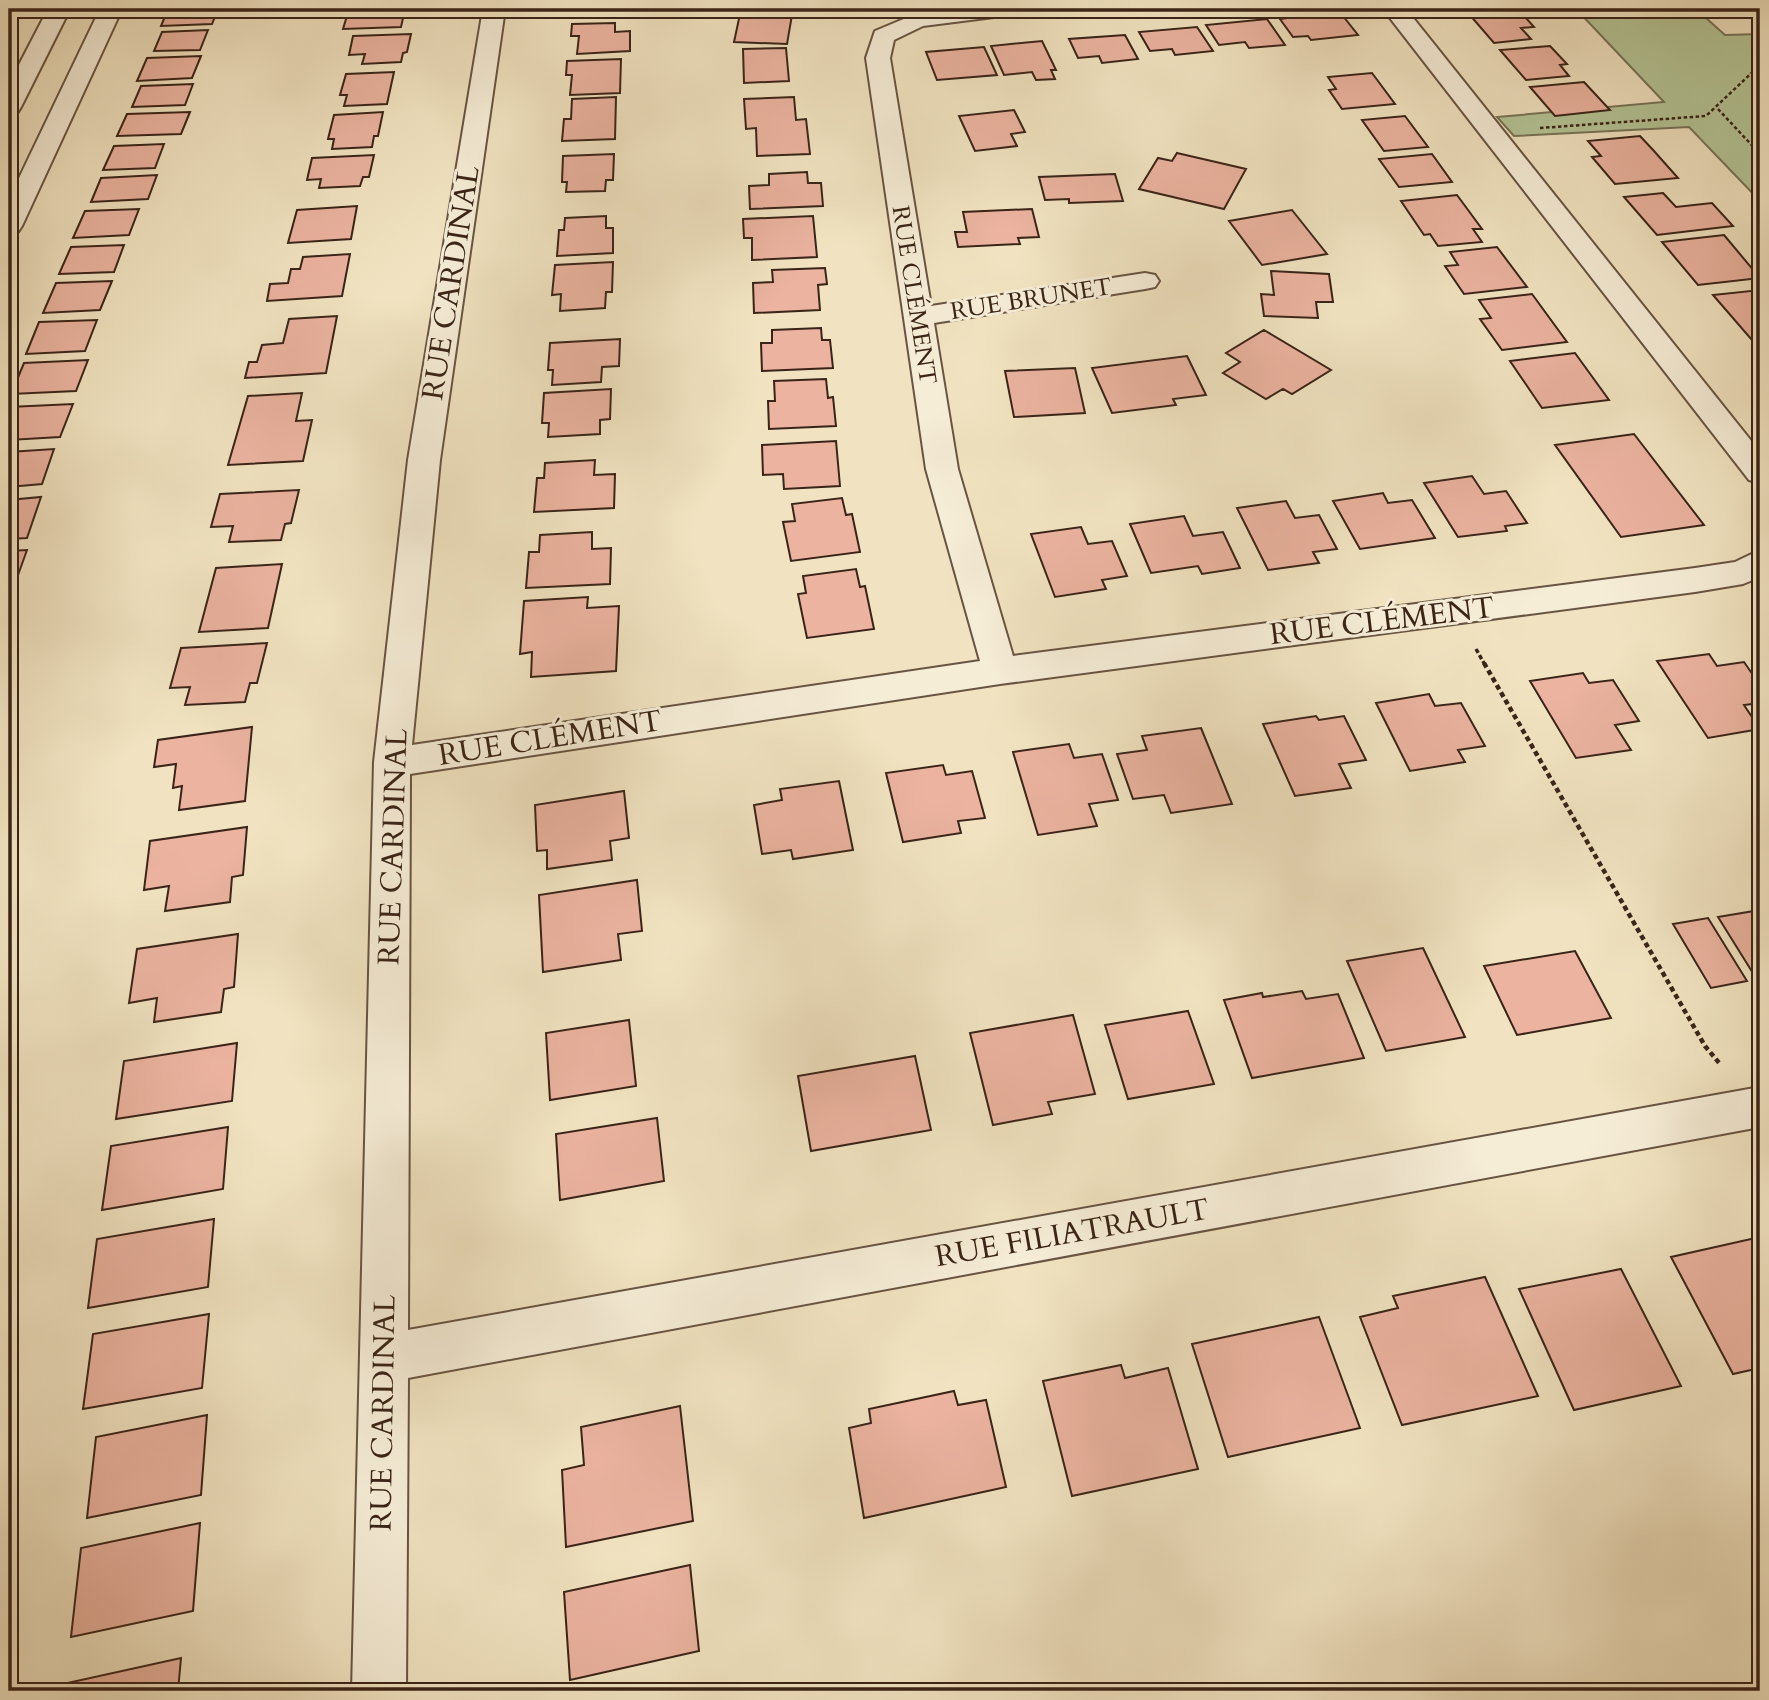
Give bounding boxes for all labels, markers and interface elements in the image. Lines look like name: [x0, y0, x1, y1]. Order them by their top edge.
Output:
street label: RUE CARDINAL: [412, 162, 490, 403]
street label: RUE CLÉMENT: [884, 203, 944, 387]
street label: RUE BRUNET: [948, 270, 1114, 328]
street label: RUE CLÉMENT: [1267, 587, 1497, 655]
street label: RUE CLÉMENT: [435, 700, 665, 776]
street label: RUE CARDINAL: [368, 727, 418, 966]
street label: RUE FILIATRAULT: [932, 1189, 1212, 1277]
street label: RUE CARDINAL: [360, 1294, 406, 1532]

